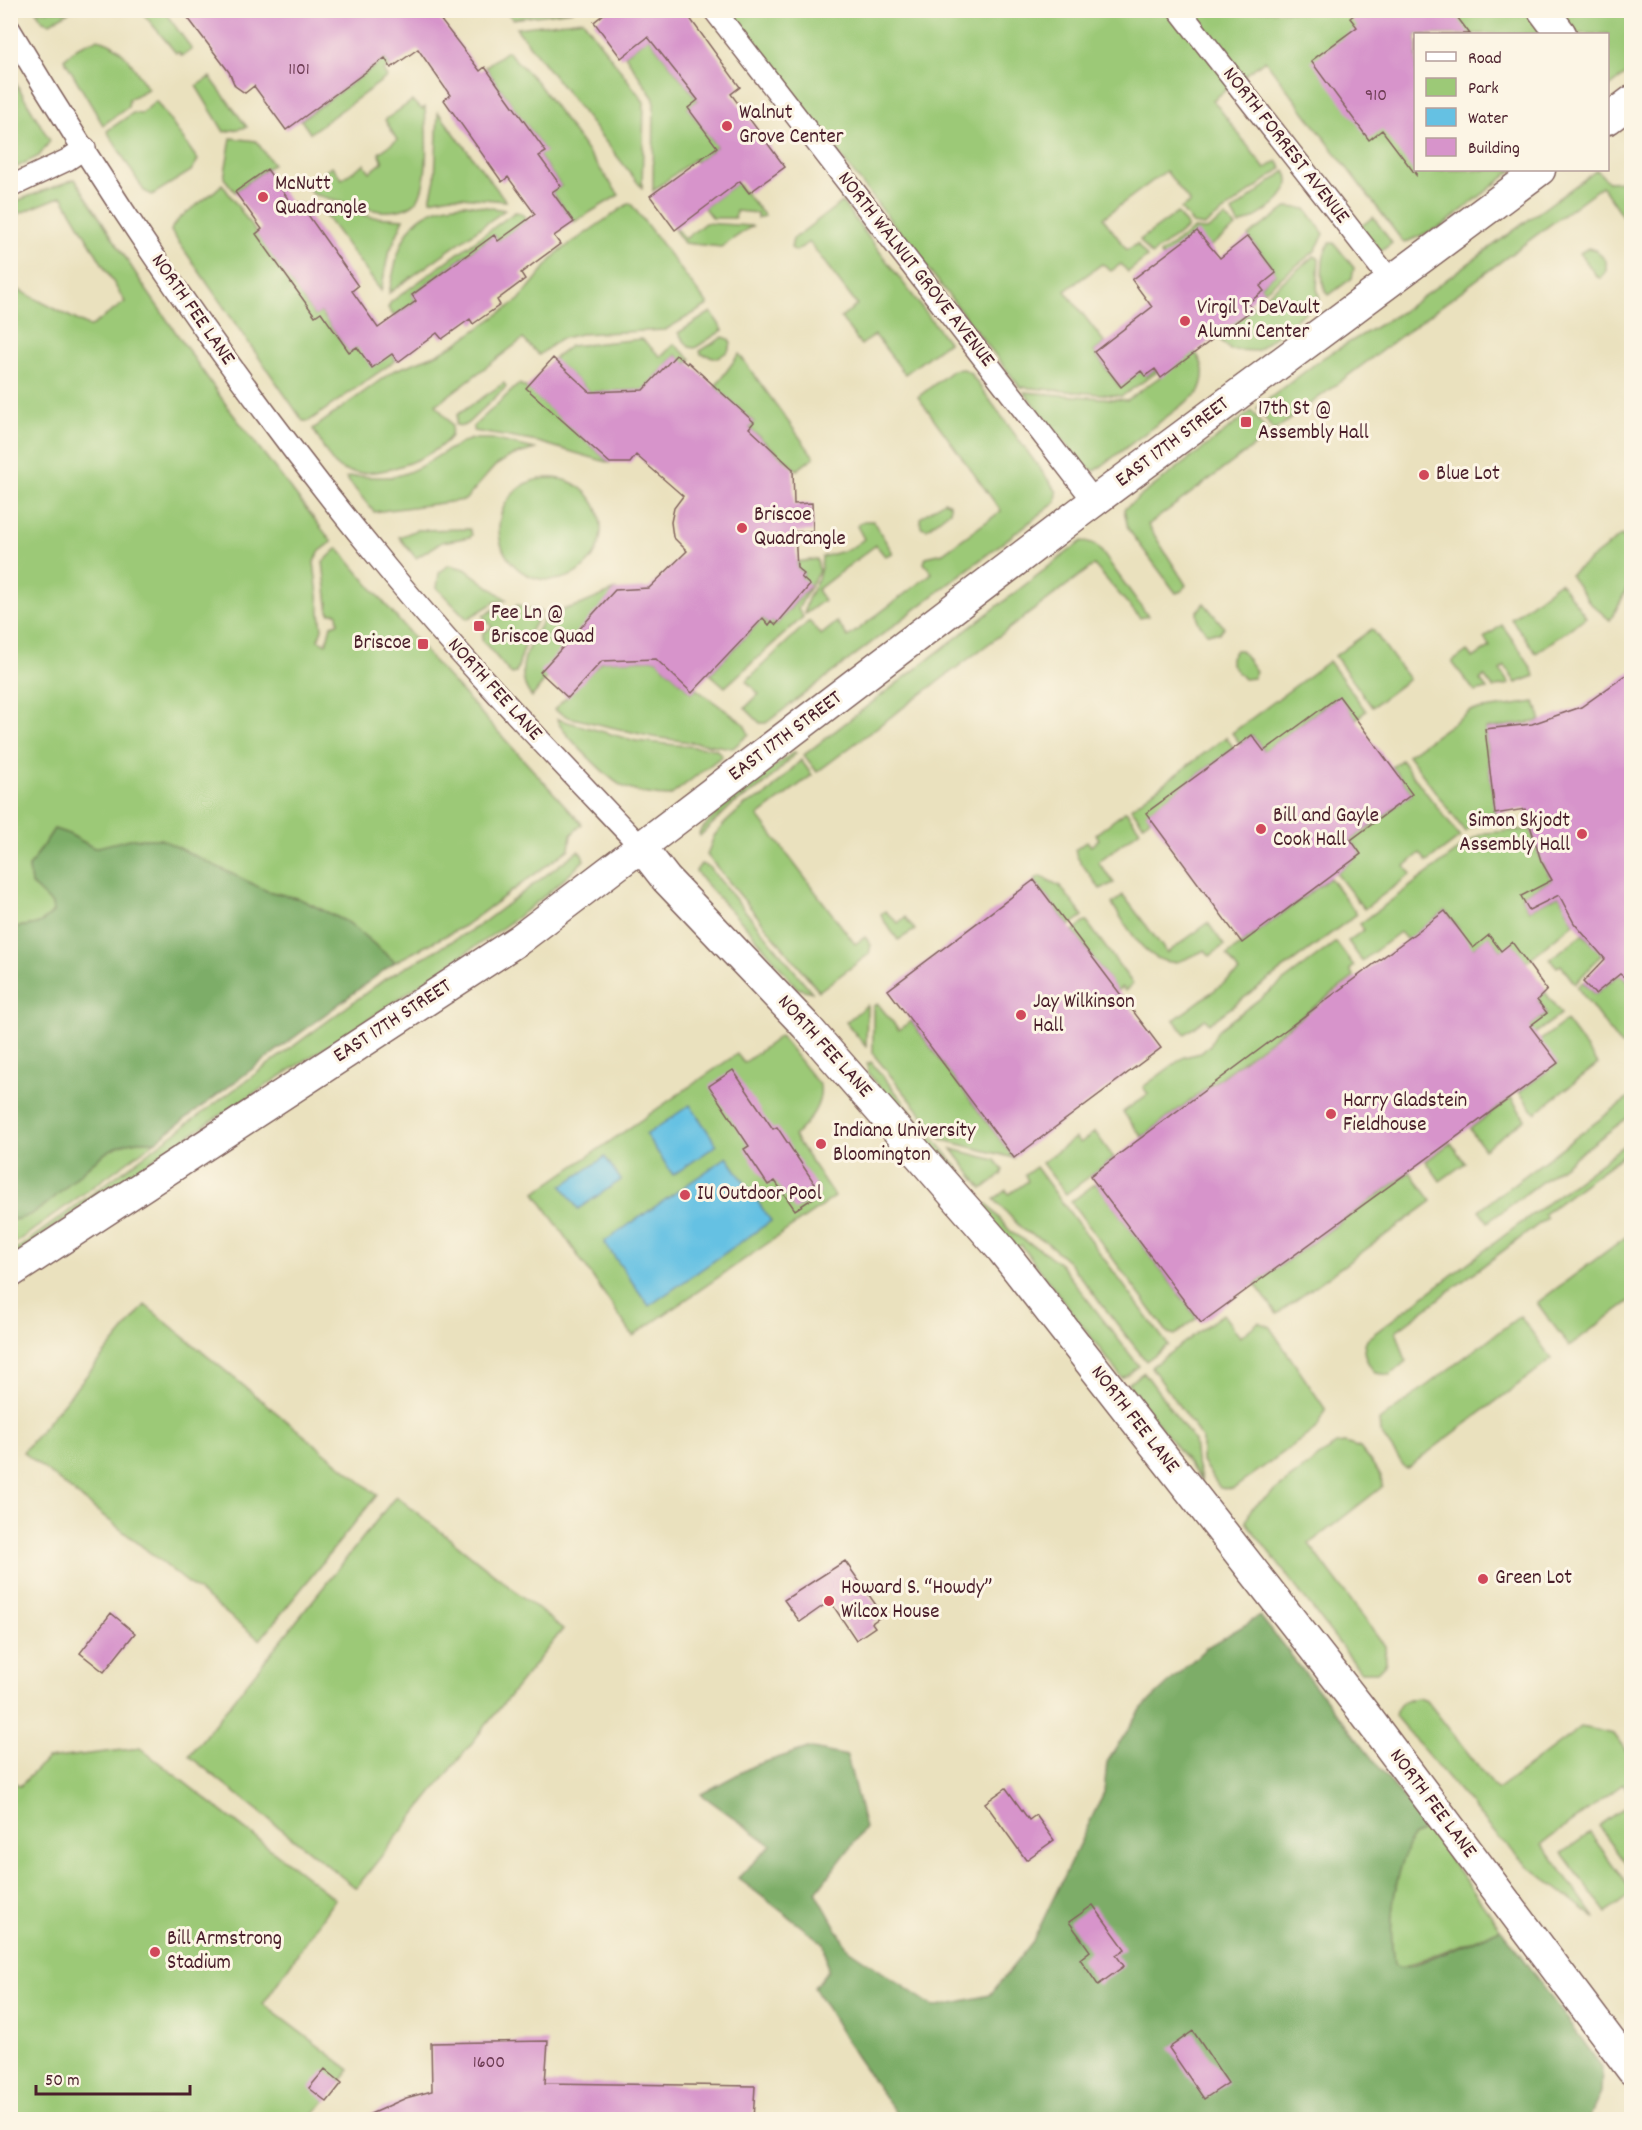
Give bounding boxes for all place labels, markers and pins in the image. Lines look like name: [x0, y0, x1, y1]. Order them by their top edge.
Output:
place label: Walnut Grove Center: [739, 99, 844, 153]
marker: Walnut Grove Center: [720, 119, 734, 133]
place label: McNutt Quadrangle: [275, 170, 367, 224]
marker: McNutt Quadrangle: [256, 190, 270, 204]
place label: Virgil T. DeVault Alumni Center: [1197, 294, 1320, 348]
marker: Virgil T. DeVault Alumni Center: [1178, 314, 1192, 328]
place label: 17th St @ Assembly Hall: [1258, 395, 1369, 449]
marker: 17th St @ Assembly Hall: [1239, 415, 1253, 429]
place label: Blue Lot: [1436, 460, 1500, 490]
marker: Blue Lot: [1417, 468, 1431, 482]
place label: Briscoe Quadrangle: [754, 501, 846, 555]
marker: Briscoe Quadrangle: [735, 521, 749, 535]
place label: Fee Ln @ Briscoe Quad: [491, 599, 594, 653]
marker: Fee Ln @ Briscoe Quad: [472, 619, 486, 633]
place label: Briscoe: [354, 629, 411, 659]
marker: Briscoe: [416, 637, 430, 651]
place label: Bill and Gayle Cook Hall: [1273, 802, 1379, 856]
place label: Simon Skjodt Assembly Hall: [1459, 807, 1570, 861]
marker: Bill and Gayle Cook Hall: [1254, 822, 1268, 836]
marker: Simon Skjodt Assembly Hall: [1575, 827, 1589, 841]
place label: Jay Wilkinson Hall: [1033, 988, 1135, 1042]
marker: Jay Wilkinson Hall: [1014, 1008, 1028, 1022]
place label: Harry Gladstein Fieldhouse: [1343, 1087, 1467, 1141]
marker: Harry Gladstein Fieldhouse: [1324, 1107, 1338, 1121]
place label: Indiana University Bloomington: [833, 1117, 976, 1171]
marker: Indiana University Bloomington: [814, 1137, 828, 1151]
place label: IU Outdoor Pool: [697, 1180, 822, 1210]
marker: IU Outdoor Pool: [678, 1188, 692, 1202]
place label: Green Lot: [1495, 1564, 1572, 1594]
marker: Green Lot: [1476, 1572, 1490, 1586]
place label: Howard S. “Howdy” Wilcox House: [841, 1574, 992, 1628]
marker: Howard S. “Howdy” Wilcox House: [822, 1594, 836, 1608]
place label: Bill Armstrong Stadium: [167, 1925, 282, 1979]
marker: Bill Armstrong Stadium: [148, 1945, 162, 1959]

